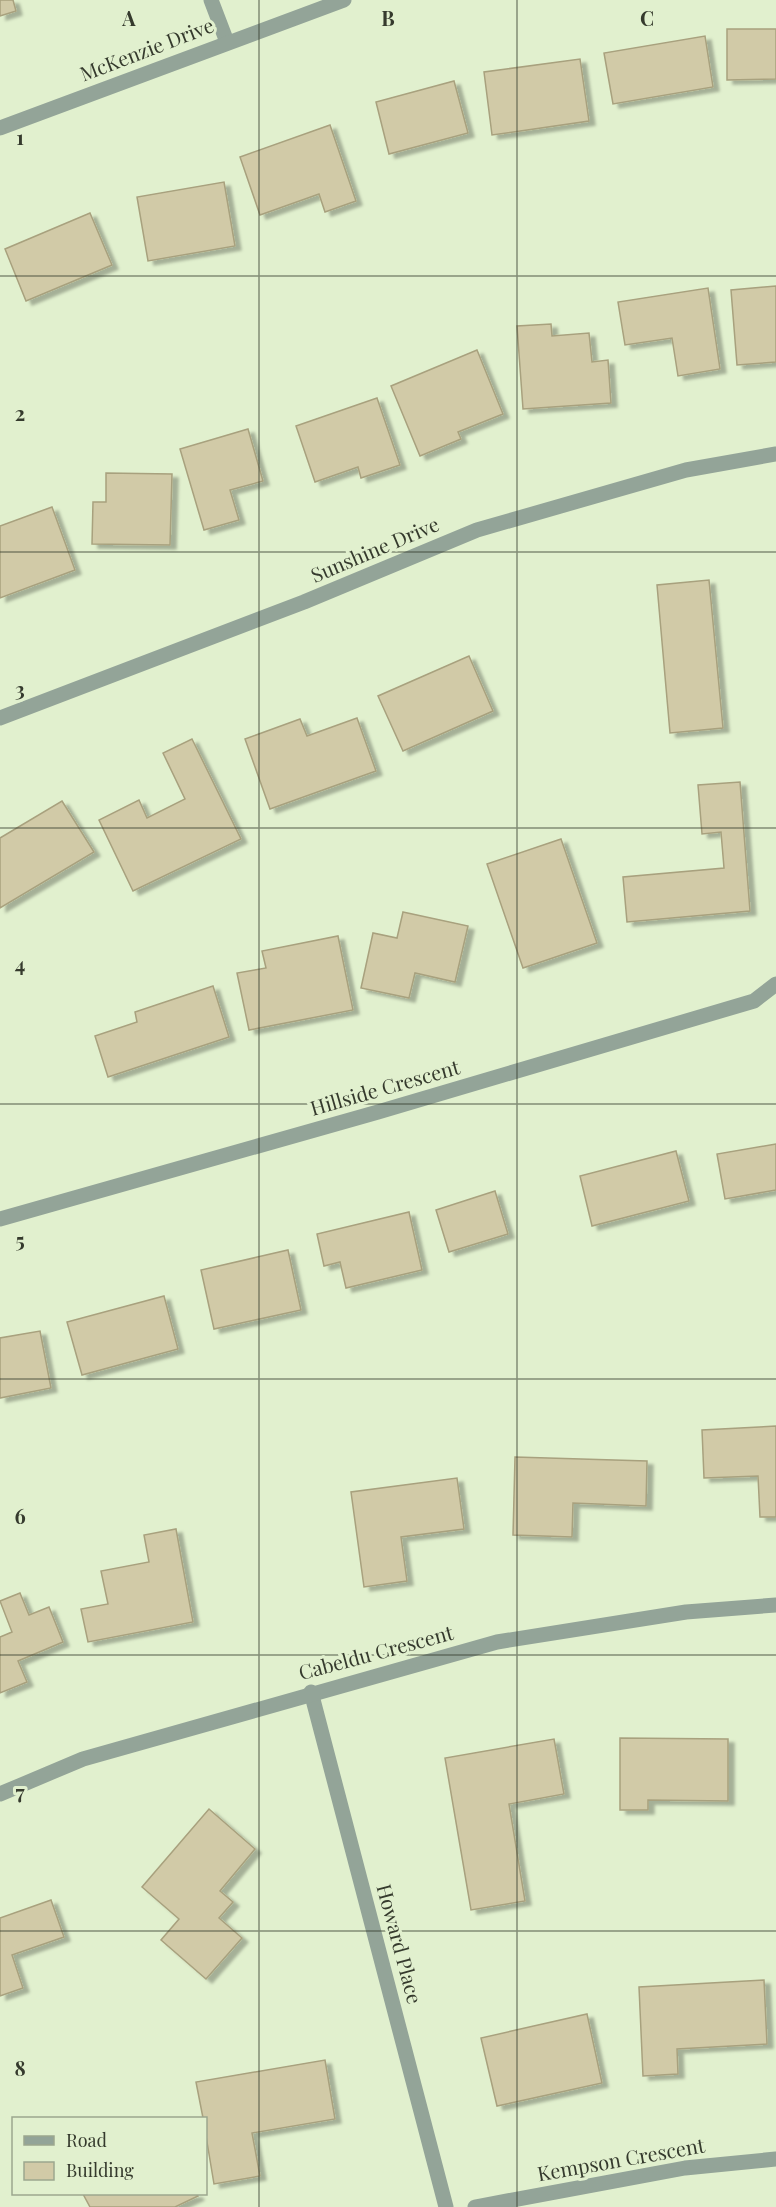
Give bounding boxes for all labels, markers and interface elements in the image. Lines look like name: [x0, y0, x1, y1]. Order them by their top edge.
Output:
text: A: [121, 4, 136, 31]
text: B: [381, 4, 395, 31]
text: C: [640, 4, 654, 31]
street label: McKenzie Drive: [76, 11, 217, 87]
text: 1: [16, 123, 24, 150]
text: 2: [15, 399, 25, 426]
street label: Sunshine Drive: [306, 509, 443, 588]
text: 3: [15, 675, 25, 702]
text: 4: [15, 950, 25, 977]
street label: Hillside Crescent: [307, 1052, 463, 1121]
text: 5: [15, 1226, 25, 1253]
text: 6: [14, 1502, 26, 1529]
street label: Cabeldu Crescent: [295, 1618, 457, 1685]
text: 7: [15, 1778, 25, 1805]
street label: Howard Place: [371, 1881, 429, 2007]
text: 8: [14, 2054, 26, 2081]
legend: [12, 2117, 207, 2195]
text: Road: [66, 2128, 107, 2152]
street label: Kempson Crescent: [535, 2130, 707, 2187]
text: Building: [66, 2158, 134, 2182]

